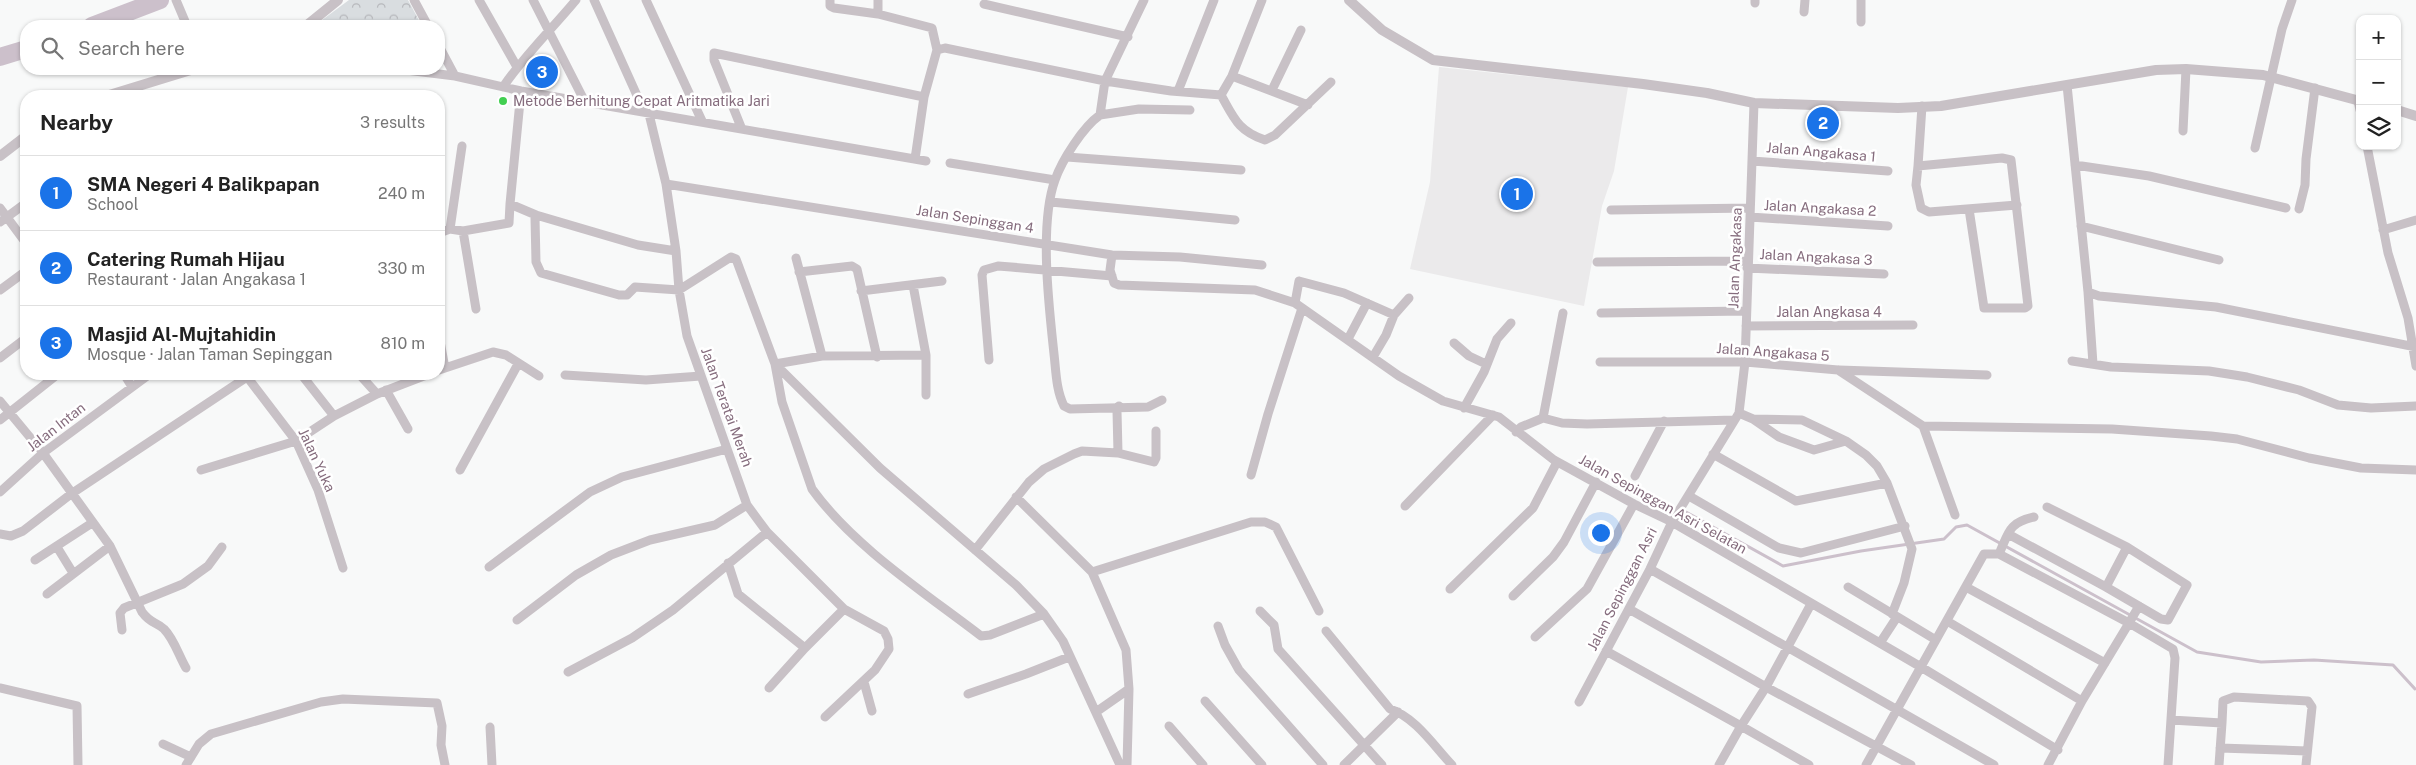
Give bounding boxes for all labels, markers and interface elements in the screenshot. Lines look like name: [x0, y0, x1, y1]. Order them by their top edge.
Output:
map controls: [2356, 15, 2401, 150]
button: +: [2356, 15, 2401, 60]
search box: [20, 20, 445, 75]
icon: search: [38, 34, 66, 62]
text: Search here: [78, 37, 185, 59]
pin: 3: [526, 53, 558, 91]
button: −: [2356, 60, 2401, 105]
place label: Metode Berhitung Cepat Aritmatika Jari: [513, 93, 770, 109]
marker: Metode Berhitung Cepat Aritmatika Jari: [497, 95, 509, 107]
pin: 2: [1807, 104, 1839, 142]
button: layers: [2356, 105, 2401, 150]
text: Nearby: [40, 110, 113, 135]
text: 3 results: [360, 113, 425, 132]
street label: Jalan Angakasa 1: [1765, 139, 1877, 165]
text: SMA Negeri 4 Balikpapan: [87, 173, 319, 195]
pin: 1: [1501, 175, 1533, 213]
text: 1: [53, 184, 59, 203]
text: 240 m: [378, 184, 425, 203]
text: School: [87, 195, 138, 214]
street label: Jalan Angakasa 2: [1763, 197, 1877, 219]
street label: Jalan Sepinggan 4: [915, 202, 1035, 236]
street label: Jalan Angakasa: [1725, 207, 1745, 309]
street label: Jalan Angakasa 3: [1759, 246, 1873, 268]
text: Catering Rumah Hijau: [87, 248, 285, 270]
text: 2: [51, 259, 61, 278]
text: 330 m: [378, 259, 425, 278]
text: Restaurant · Jalan Angakasa 1: [87, 270, 306, 289]
street label: Jalan Angkasa 4: [1776, 304, 1882, 320]
text: Masjid Al-Mujtahidin: [87, 323, 276, 345]
text: 3: [51, 334, 61, 353]
text: 810 m: [381, 334, 425, 353]
street label: Jalan Angakasa 5: [1716, 340, 1830, 364]
text: Mosque · Jalan Taman Sepinggan: [87, 345, 332, 364]
street label: Jalan Teratai Merah: [698, 345, 756, 469]
street label: Jalan Intan: [24, 399, 88, 455]
street label: Jalan Yuka: [295, 426, 339, 494]
street label: Jalan Sepinggan Asri Selatan: [1576, 451, 1750, 557]
your location: [1588, 520, 1614, 546]
street label: Jalan Sepinggan Asri: [1584, 525, 1660, 653]

